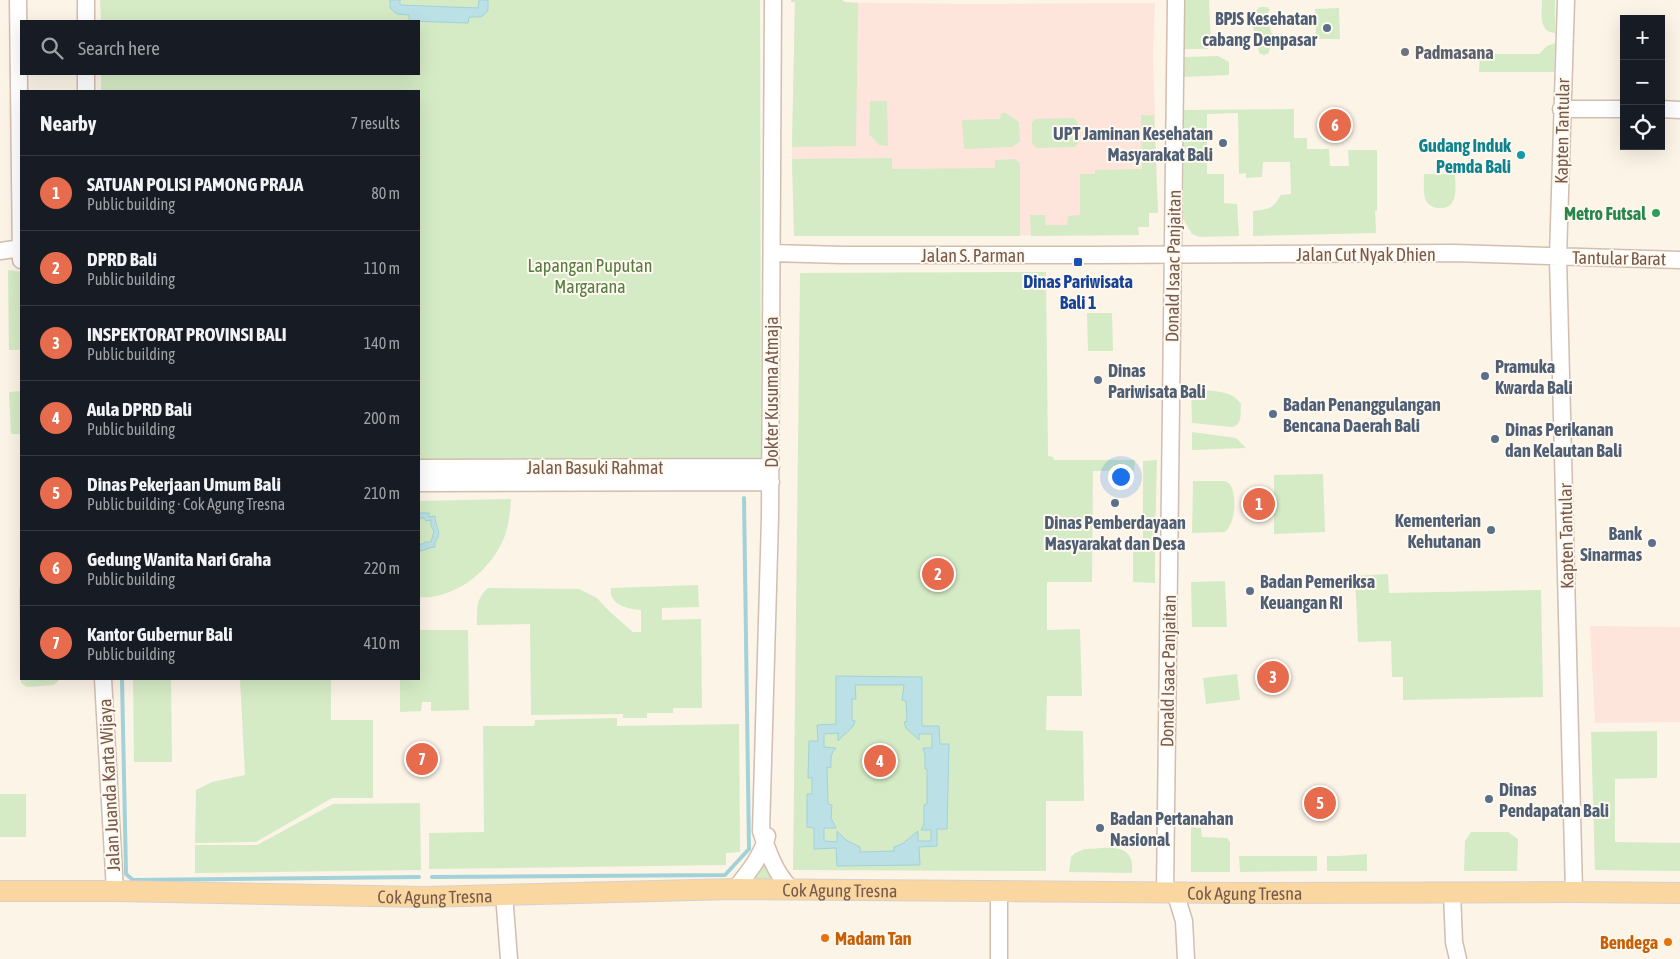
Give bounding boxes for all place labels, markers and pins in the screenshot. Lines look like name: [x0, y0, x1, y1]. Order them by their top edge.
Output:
place label: BPJS Kesehatan cabang Denpasar: [1202, 8, 1318, 50]
marker: BPJS Kesehatan cabang Denpasar: [1321, 22, 1333, 34]
place label: Padmasana: [1415, 42, 1494, 63]
marker: Padmasana: [1399, 46, 1411, 58]
pin: 6: [1319, 106, 1351, 144]
place label: UPT Jaminan Kesehatan Masyarakat Bali: [1053, 123, 1213, 165]
place label: Gudang Induk Pemda Bali: [1418, 135, 1512, 177]
marker: UPT Jaminan Kesehatan Masyarakat Bali: [1217, 137, 1229, 149]
marker: Gudang Induk Pemda Bali: [1515, 149, 1527, 161]
place label: Metro Futsal: [1564, 203, 1646, 224]
marker: Metro Futsal: [1650, 207, 1662, 219]
marker: Dinas Pariwisata Bali 1: [1072, 256, 1084, 268]
place label: Dinas Pariwisata Bali 1: [1023, 271, 1133, 313]
place label: Pramuka Kwarda Bali: [1495, 356, 1573, 398]
place label: Dinas Pariwisata Bali: [1108, 360, 1206, 402]
marker: Pramuka Kwarda Bali: [1479, 370, 1491, 382]
marker: Dinas Pariwisata Bali: [1092, 374, 1104, 386]
place label: Badan Penanggulangan Bencana Daerah Bali: [1283, 394, 1441, 436]
marker: Badan Penanggulangan Bencana Daerah Bali: [1267, 408, 1279, 420]
place label: Dinas Perikanan dan Kelautan Bali: [1505, 419, 1622, 461]
marker: Dinas Perikanan dan Kelautan Bali: [1489, 433, 1501, 445]
pin: 1: [1243, 485, 1275, 523]
marker: Dinas Pemberdayaan Masyarakat dan Desa: [1109, 497, 1121, 509]
place label: Kementerian Kehutanan: [1395, 510, 1481, 552]
place label: Dinas Pemberdayaan Masyarakat dan Desa: [1044, 512, 1186, 554]
place label: Bank Sinarmas: [1580, 523, 1643, 565]
marker: Kementerian Kehutanan: [1485, 524, 1497, 536]
marker: Bank Sinarmas: [1646, 537, 1658, 549]
pin: 2: [922, 555, 954, 593]
place label: Badan Pemeriksa Keuangan RI: [1260, 571, 1375, 613]
marker: Badan Pemeriksa Keuangan RI: [1244, 585, 1256, 597]
pin: 3: [1257, 658, 1289, 696]
pin: 7: [406, 740, 438, 778]
pin: 4: [864, 742, 896, 780]
place label: Dinas Pendapatan Bali: [1499, 779, 1609, 821]
pin: 5: [1304, 784, 1336, 822]
marker: Dinas Pendapatan Bali: [1483, 793, 1495, 805]
place label: Badan Pertanahan Nasional: [1110, 808, 1234, 850]
marker: Badan Pertanahan Nasional: [1094, 822, 1106, 834]
place label: Madam Tan: [835, 928, 912, 949]
marker: Madam Tan: [819, 932, 831, 944]
place label: Bendega: [1600, 932, 1658, 953]
marker: Bendega: [1662, 936, 1674, 948]

